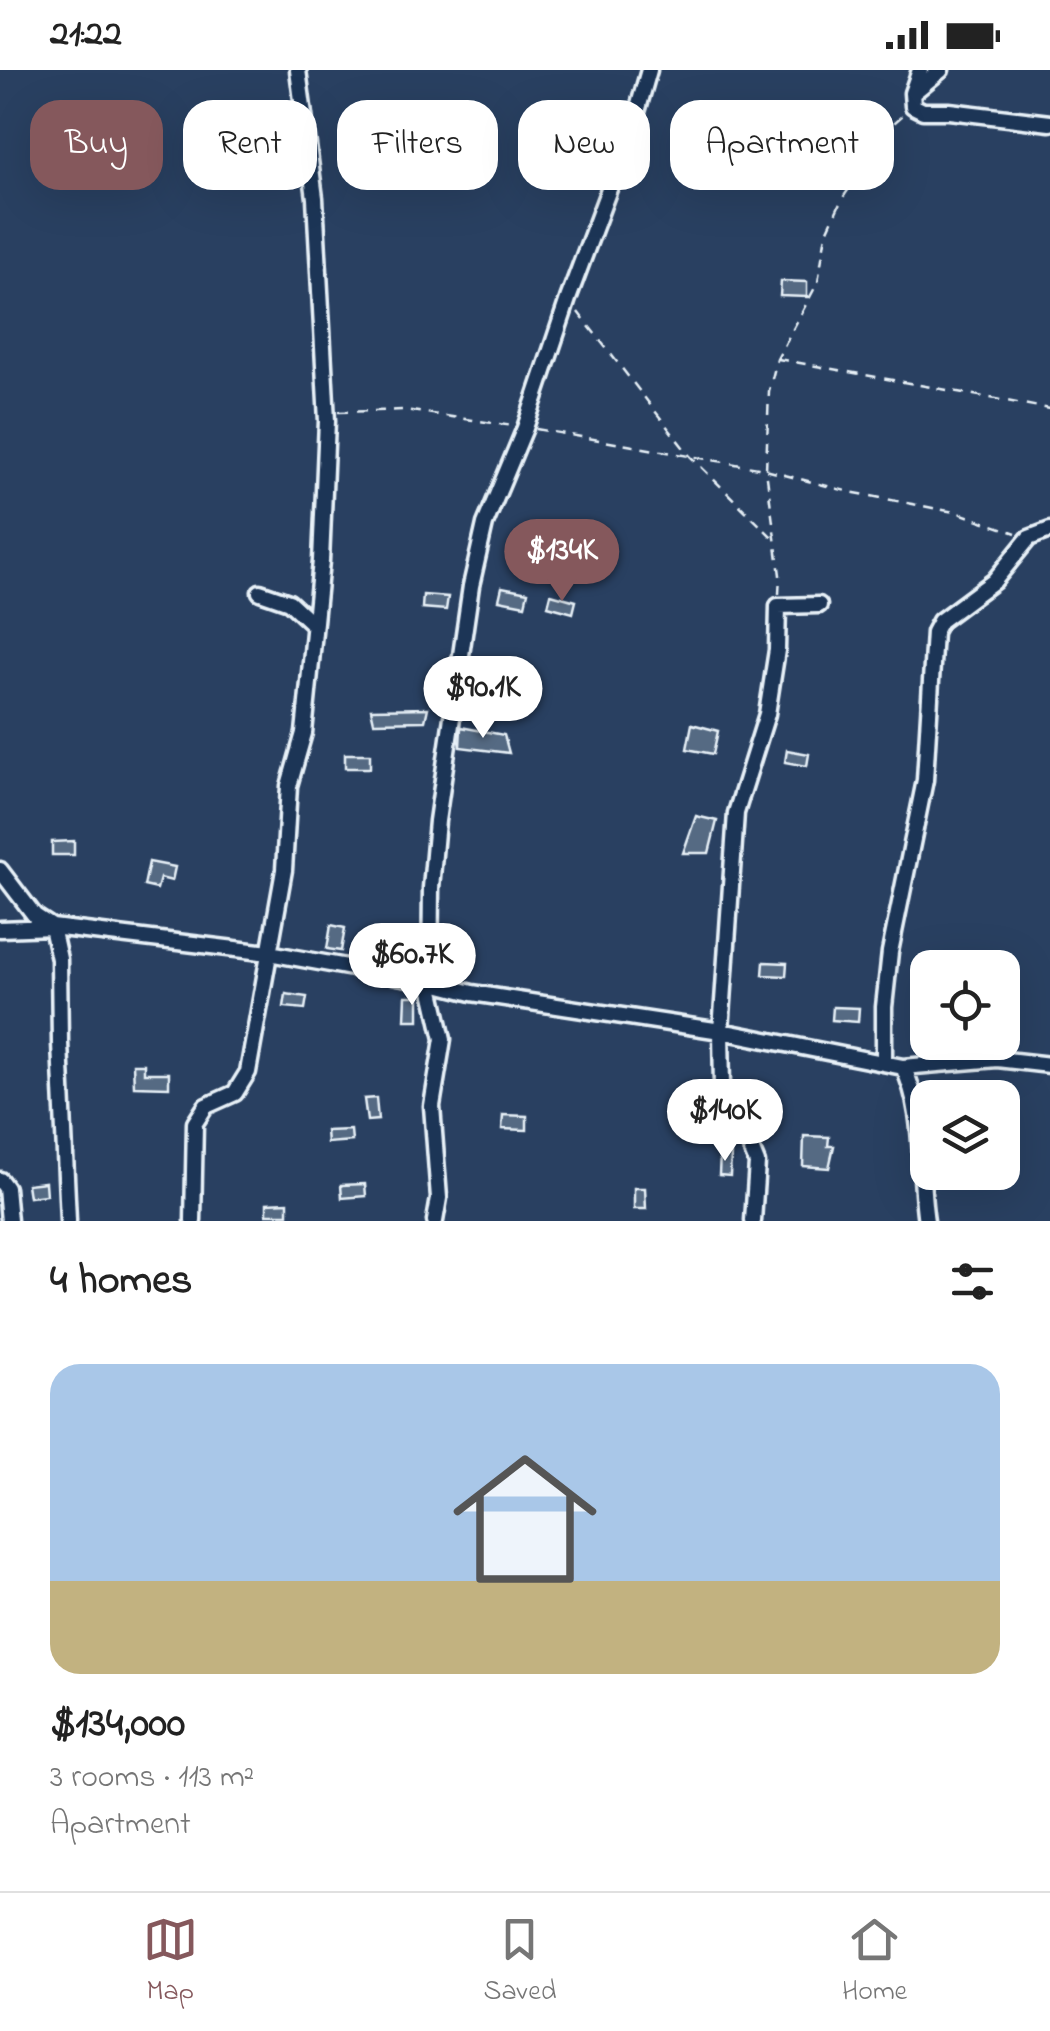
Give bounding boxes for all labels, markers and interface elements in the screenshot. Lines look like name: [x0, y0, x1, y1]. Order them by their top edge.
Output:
text: 21:22: [50, 7, 122, 63]
chip: Buy: [30, 100, 163, 190]
chip: Rent: [183, 100, 317, 190]
chip: Filters: [337, 100, 498, 190]
chip: New: [518, 100, 650, 190]
chip: Apartment: [670, 100, 894, 190]
pin: $134K: [492, 519, 632, 604]
text: $134K: [526, 528, 598, 575]
pin: $90.1K: [402, 656, 564, 741]
text: $90.1K: [445, 665, 521, 712]
pin: $60.7K: [331, 923, 493, 1008]
text: $60.7K: [371, 932, 453, 979]
map controls: [910, 950, 1020, 1190]
button: locate: [910, 950, 1020, 1060]
pin: $140K: [655, 1079, 795, 1164]
button: layers: [910, 1080, 1020, 1190]
text: $140K: [689, 1088, 761, 1135]
text: 4 homes: [50, 1251, 192, 1312]
icon: filters: [945, 1254, 1000, 1309]
icon: home: [435, 1429, 615, 1609]
text: $134,000: [50, 1694, 185, 1755]
text: 3 rooms · 113 m²: [50, 1755, 254, 1802]
text: Apartment: [50, 1802, 191, 1849]
tab: Map: [143, 1912, 198, 2013]
tab: Saved: [483, 1912, 556, 2013]
tab: Home: [842, 1912, 907, 2013]

